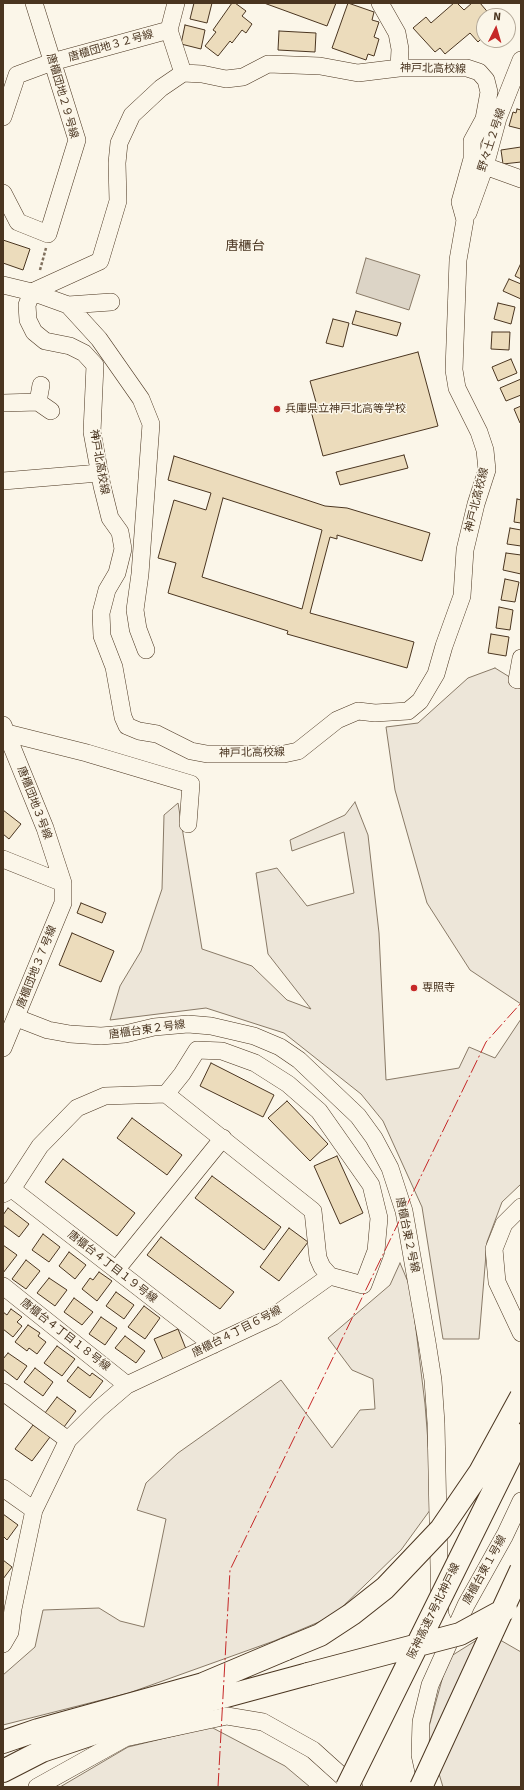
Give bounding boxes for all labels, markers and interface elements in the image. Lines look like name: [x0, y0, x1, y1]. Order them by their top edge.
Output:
north arrow: [476, 8, 516, 48]
text: N: [493, 10, 501, 23]
street label: 唐櫃団地３２号線: [67, 28, 155, 64]
street label: 唐櫃団地２９号線: [44, 52, 80, 140]
street label: 神戸北高校線: [400, 62, 466, 76]
street label: 野々土２号線: [476, 107, 508, 173]
district label: 唐櫃台: [226, 239, 264, 255]
place label: 兵庫県立神戸北高等学校: [285, 402, 406, 416]
marker: 兵庫県立神戸北高等学校: [272, 404, 282, 414]
street label: 神戸北高校線: [87, 428, 111, 496]
street label: 神戸北高校線: [463, 466, 491, 534]
street label: 神戸北高校線: [219, 746, 285, 760]
street label: 唐櫃団地３号線: [14, 765, 54, 841]
street label: 唐櫃団地３７号線: [14, 924, 60, 1010]
place label: 専照寺: [422, 981, 455, 995]
marker: 専照寺: [409, 983, 419, 993]
street label: 唐櫃台東２号線: [108, 1018, 186, 1042]
street label: 唐櫃台東２号線: [393, 1196, 421, 1274]
street label: 唐櫃台４丁目１９号線: [65, 1228, 159, 1306]
street label: 唐櫃台４丁目１８号線: [18, 1296, 112, 1374]
street label: 唐櫃台４丁目６号線: [190, 1304, 284, 1360]
street label: 唐櫃台東１号線: [461, 1533, 509, 1607]
street label: 阪神高速7号北神戸線: [405, 1561, 463, 1661]

